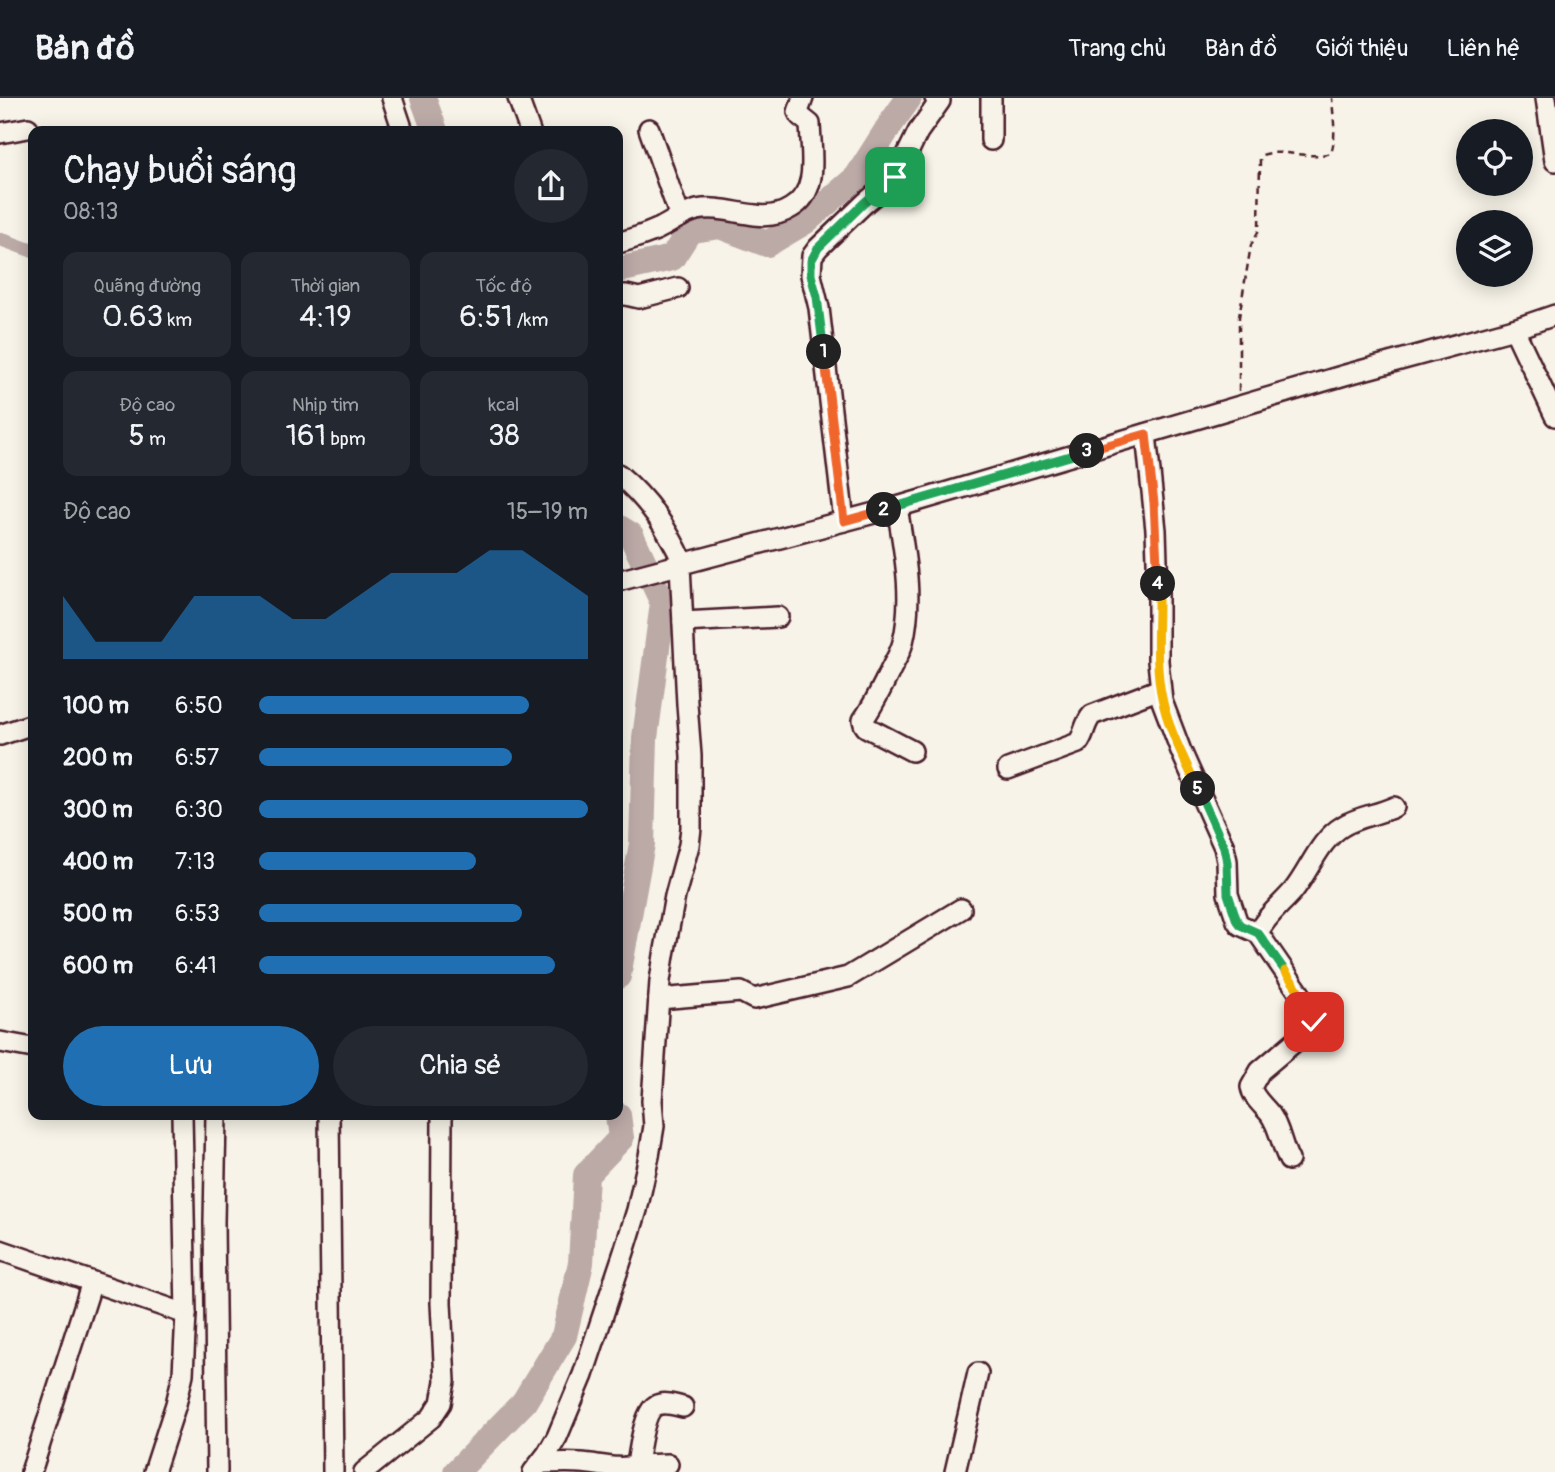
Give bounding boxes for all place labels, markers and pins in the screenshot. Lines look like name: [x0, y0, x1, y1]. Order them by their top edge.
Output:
pin: [865, 147, 925, 207]
pin: 1: [806, 334, 842, 370]
pin: 3: [1070, 434, 1104, 468]
pin: 2: [866, 492, 902, 528]
pin: 4: [1140, 566, 1176, 602]
pin: 5: [1180, 772, 1216, 806]
pin: [1284, 992, 1344, 1052]

